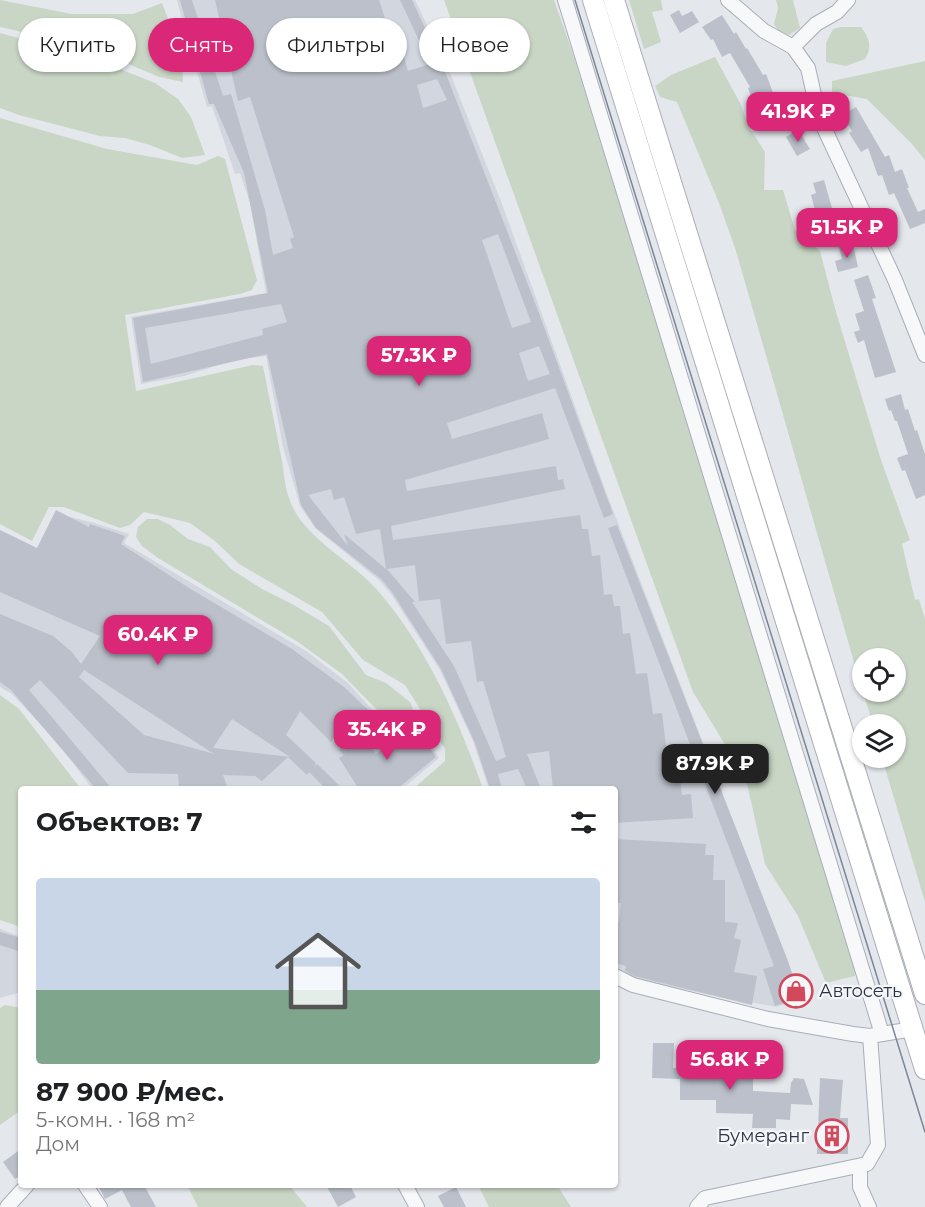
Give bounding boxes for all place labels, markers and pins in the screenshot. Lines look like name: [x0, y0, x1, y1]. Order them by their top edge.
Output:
pin: 41.9K ₽: [743, 92, 853, 143]
pin: 51.5K ₽: [792, 208, 902, 259]
pin: 57.3K ₽: [364, 336, 474, 387]
pin: 60.4K ₽: [103, 615, 213, 666]
pin: 35.4K ₽: [332, 710, 442, 761]
pin: 87.9K ₽: [660, 744, 770, 795]
shop icon: Автосеть: [778, 973, 814, 1009]
place label: Автосеть: [819, 980, 902, 1002]
pin: 56.8K ₽: [675, 1040, 785, 1091]
building icon: Бумеранг: [814, 1118, 850, 1154]
place label: Бумеранг: [717, 1125, 809, 1147]

